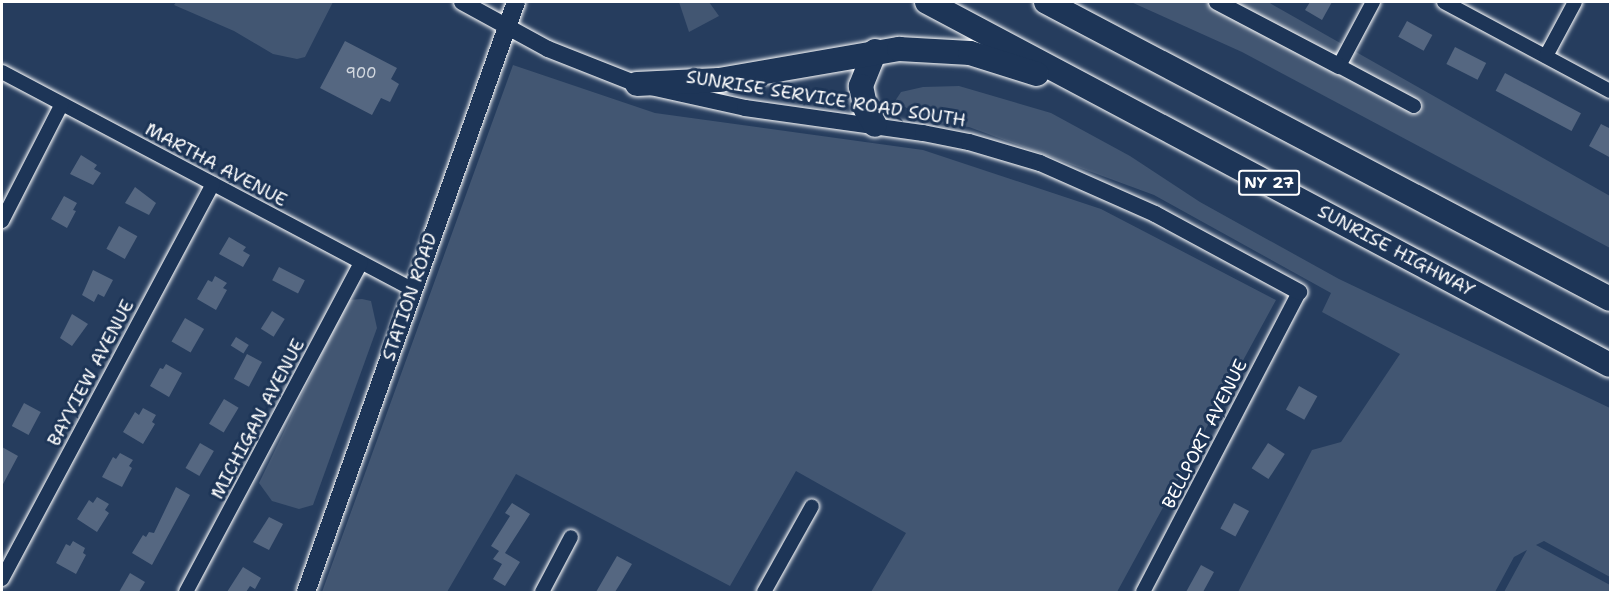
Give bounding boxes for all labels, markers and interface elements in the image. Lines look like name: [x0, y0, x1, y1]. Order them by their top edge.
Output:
house number: 900: [345, 65, 377, 83]
street label: SUNRISE SERVICE ROAD SOUTH: [685, 66, 967, 132]
street label: MARTHA AVENUE: [141, 119, 291, 211]
road number: NY 27: [1238, 170, 1300, 196]
street label: SUNRISE HIGHWAY: [1314, 201, 1478, 301]
street label: STATION ROAD: [378, 230, 442, 364]
street label: BAYVIEW AVENUE: [43, 296, 139, 450]
street label: MICHIGAN AVENUE: [207, 335, 309, 503]
street label: BELLPORT AVENUE: [1158, 356, 1252, 512]

